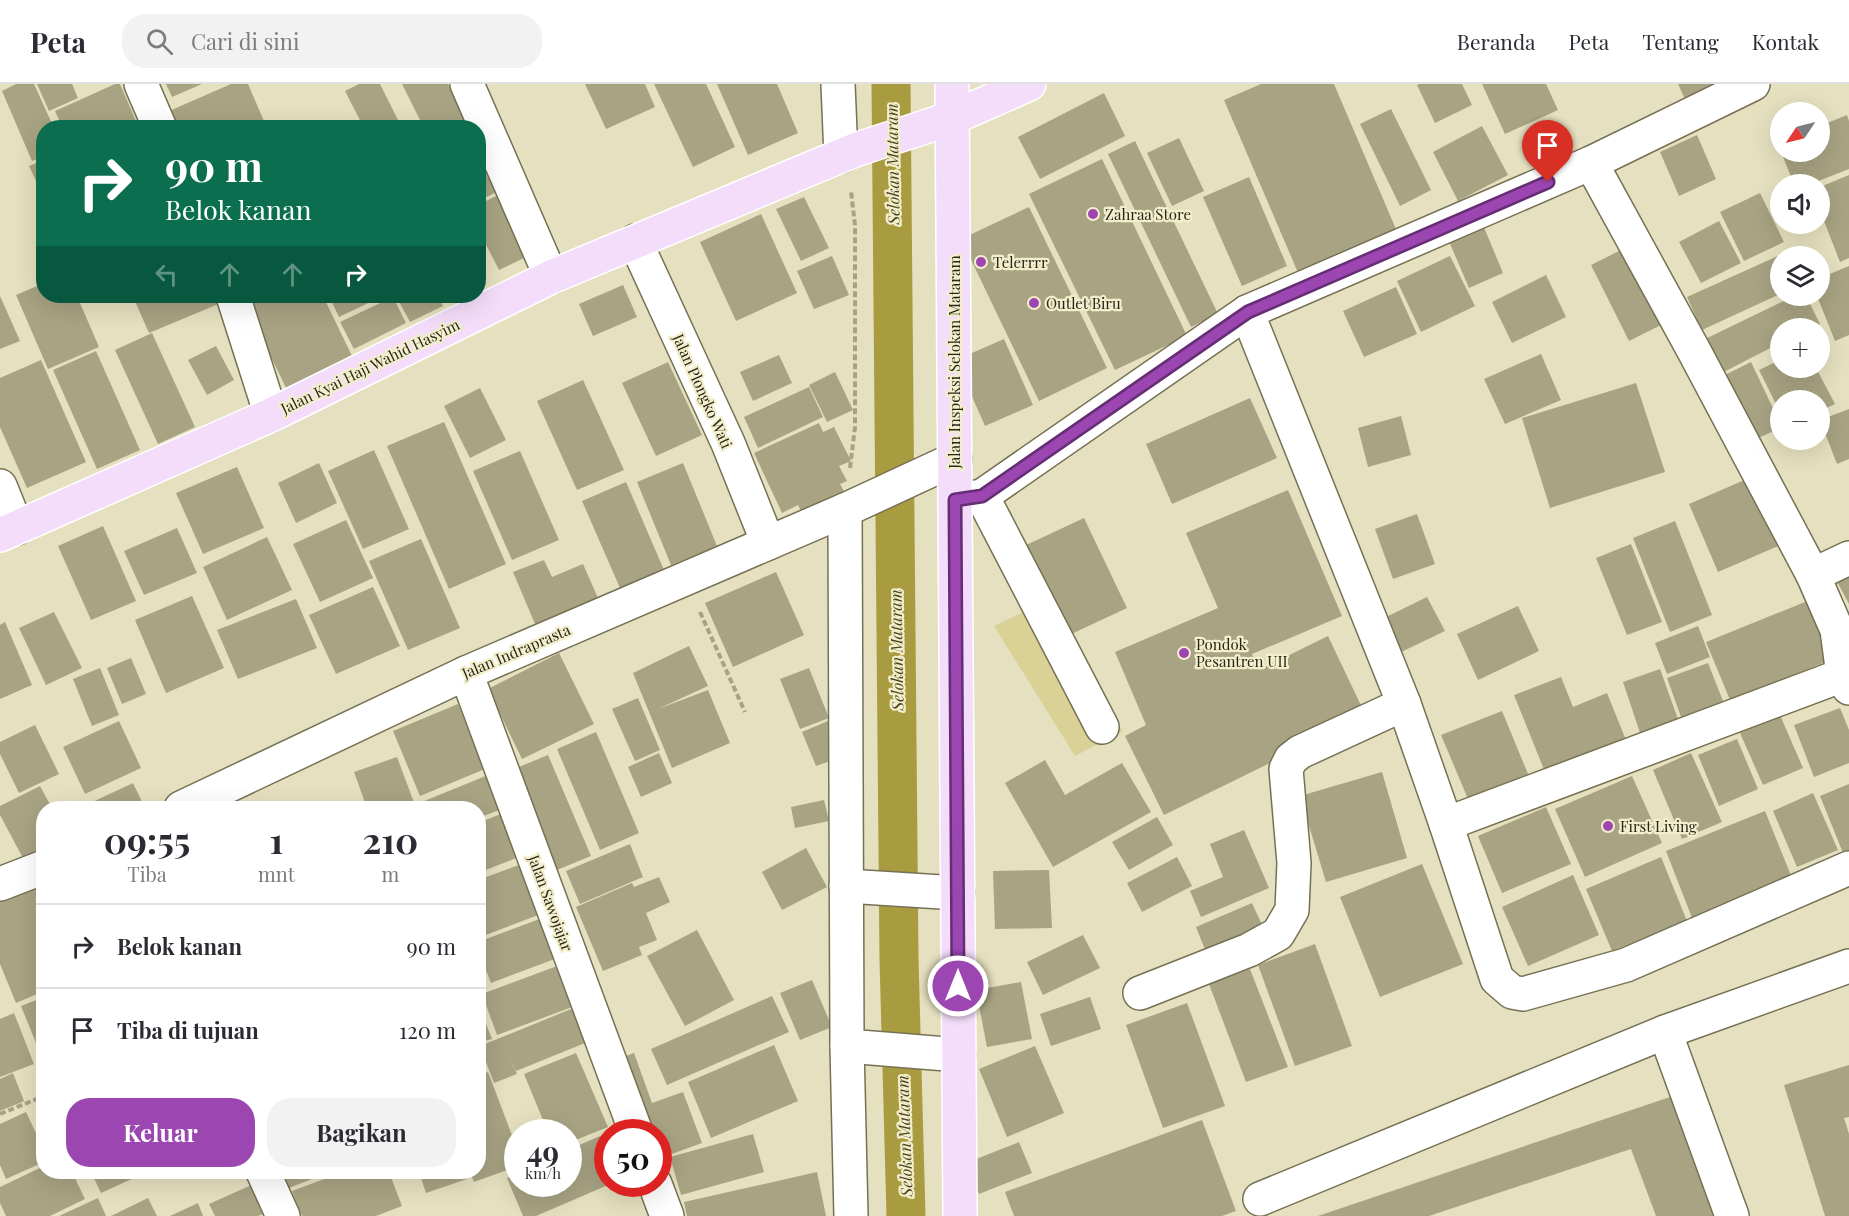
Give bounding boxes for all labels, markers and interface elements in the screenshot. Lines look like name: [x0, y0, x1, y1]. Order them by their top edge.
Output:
search box: [122, 14, 542, 68]
text: Peta: [30, 23, 86, 60]
icon: search: [143, 25, 176, 58]
text: Cari di sini: [191, 26, 299, 56]
text: Beranda: [1457, 27, 1536, 55]
text: Peta: [1569, 27, 1609, 55]
text: Tentang: [1642, 27, 1719, 55]
text: Kontak: [1752, 27, 1819, 55]
north arrow: [1770, 102, 1830, 162]
map controls: [1770, 102, 1830, 450]
water label: Selokan Mataram: [880, 103, 904, 226]
pin: [1522, 120, 1573, 182]
icon: arrive: [1531, 129, 1564, 162]
text: 90 m: [165, 137, 263, 193]
icon: right: [66, 144, 144, 222]
button: sound: [1770, 174, 1830, 234]
text: Belok kanan: [165, 191, 312, 227]
place label: Zahraa Store: [1105, 204, 1191, 224]
marker: Zahraa Store: [1086, 207, 1100, 221]
button: layers: [1770, 246, 1830, 306]
place label: Telerrrr: [993, 252, 1048, 272]
street label: Jalan Inspeksi Selokan Mataram: [944, 255, 964, 470]
marker: Telerrrr: [974, 255, 988, 269]
icon: left: [150, 258, 183, 291]
icon: ahead: [213, 258, 246, 291]
icon: ahead: [276, 258, 309, 291]
icon: right: [339, 258, 372, 291]
place label: Outlet Biru: [1046, 293, 1121, 313]
marker: Outlet Biru: [1027, 296, 1041, 310]
street label: Jalan Kyai Haji Wahid Hasyim: [276, 314, 463, 418]
button: +: [1770, 318, 1830, 378]
street label: Jalan Plongko Wati: [668, 330, 737, 452]
button: −: [1770, 390, 1830, 450]
water label: Selokan Mataram: [884, 589, 908, 712]
street label: Jalan Indraprasta: [458, 619, 574, 683]
place label: Pondok Pesantren UII: [1196, 634, 1288, 671]
marker: Pondok Pesantren UII: [1177, 646, 1191, 660]
text: 09:55: [104, 815, 190, 863]
text: 1: [269, 815, 283, 863]
text: 210: [362, 815, 418, 863]
place label: First Living: [1620, 816, 1697, 836]
marker: First Living: [1601, 819, 1615, 833]
street label: Jalan Sawojajar: [524, 851, 578, 954]
text: Tiba: [127, 860, 167, 887]
text: mnt: [258, 860, 295, 887]
text: m: [382, 860, 399, 887]
icon: right: [66, 930, 99, 963]
text: Belok kanan: [117, 931, 242, 961]
text: 90 m: [407, 931, 456, 961]
position arrow: [926, 954, 990, 1018]
icon: arrive: [66, 1014, 99, 1047]
text: Tiba di tujuan: [117, 1015, 259, 1045]
text: 120 m: [399, 1015, 456, 1045]
water label: Selokan Mataram: [891, 1075, 917, 1198]
button: Keluar: [66, 1098, 255, 1167]
button: Bagikan: [267, 1098, 456, 1167]
speed limit sign: 50: [594, 1119, 672, 1197]
text: 49: [527, 1131, 559, 1171]
text: km/h: [525, 1163, 561, 1183]

